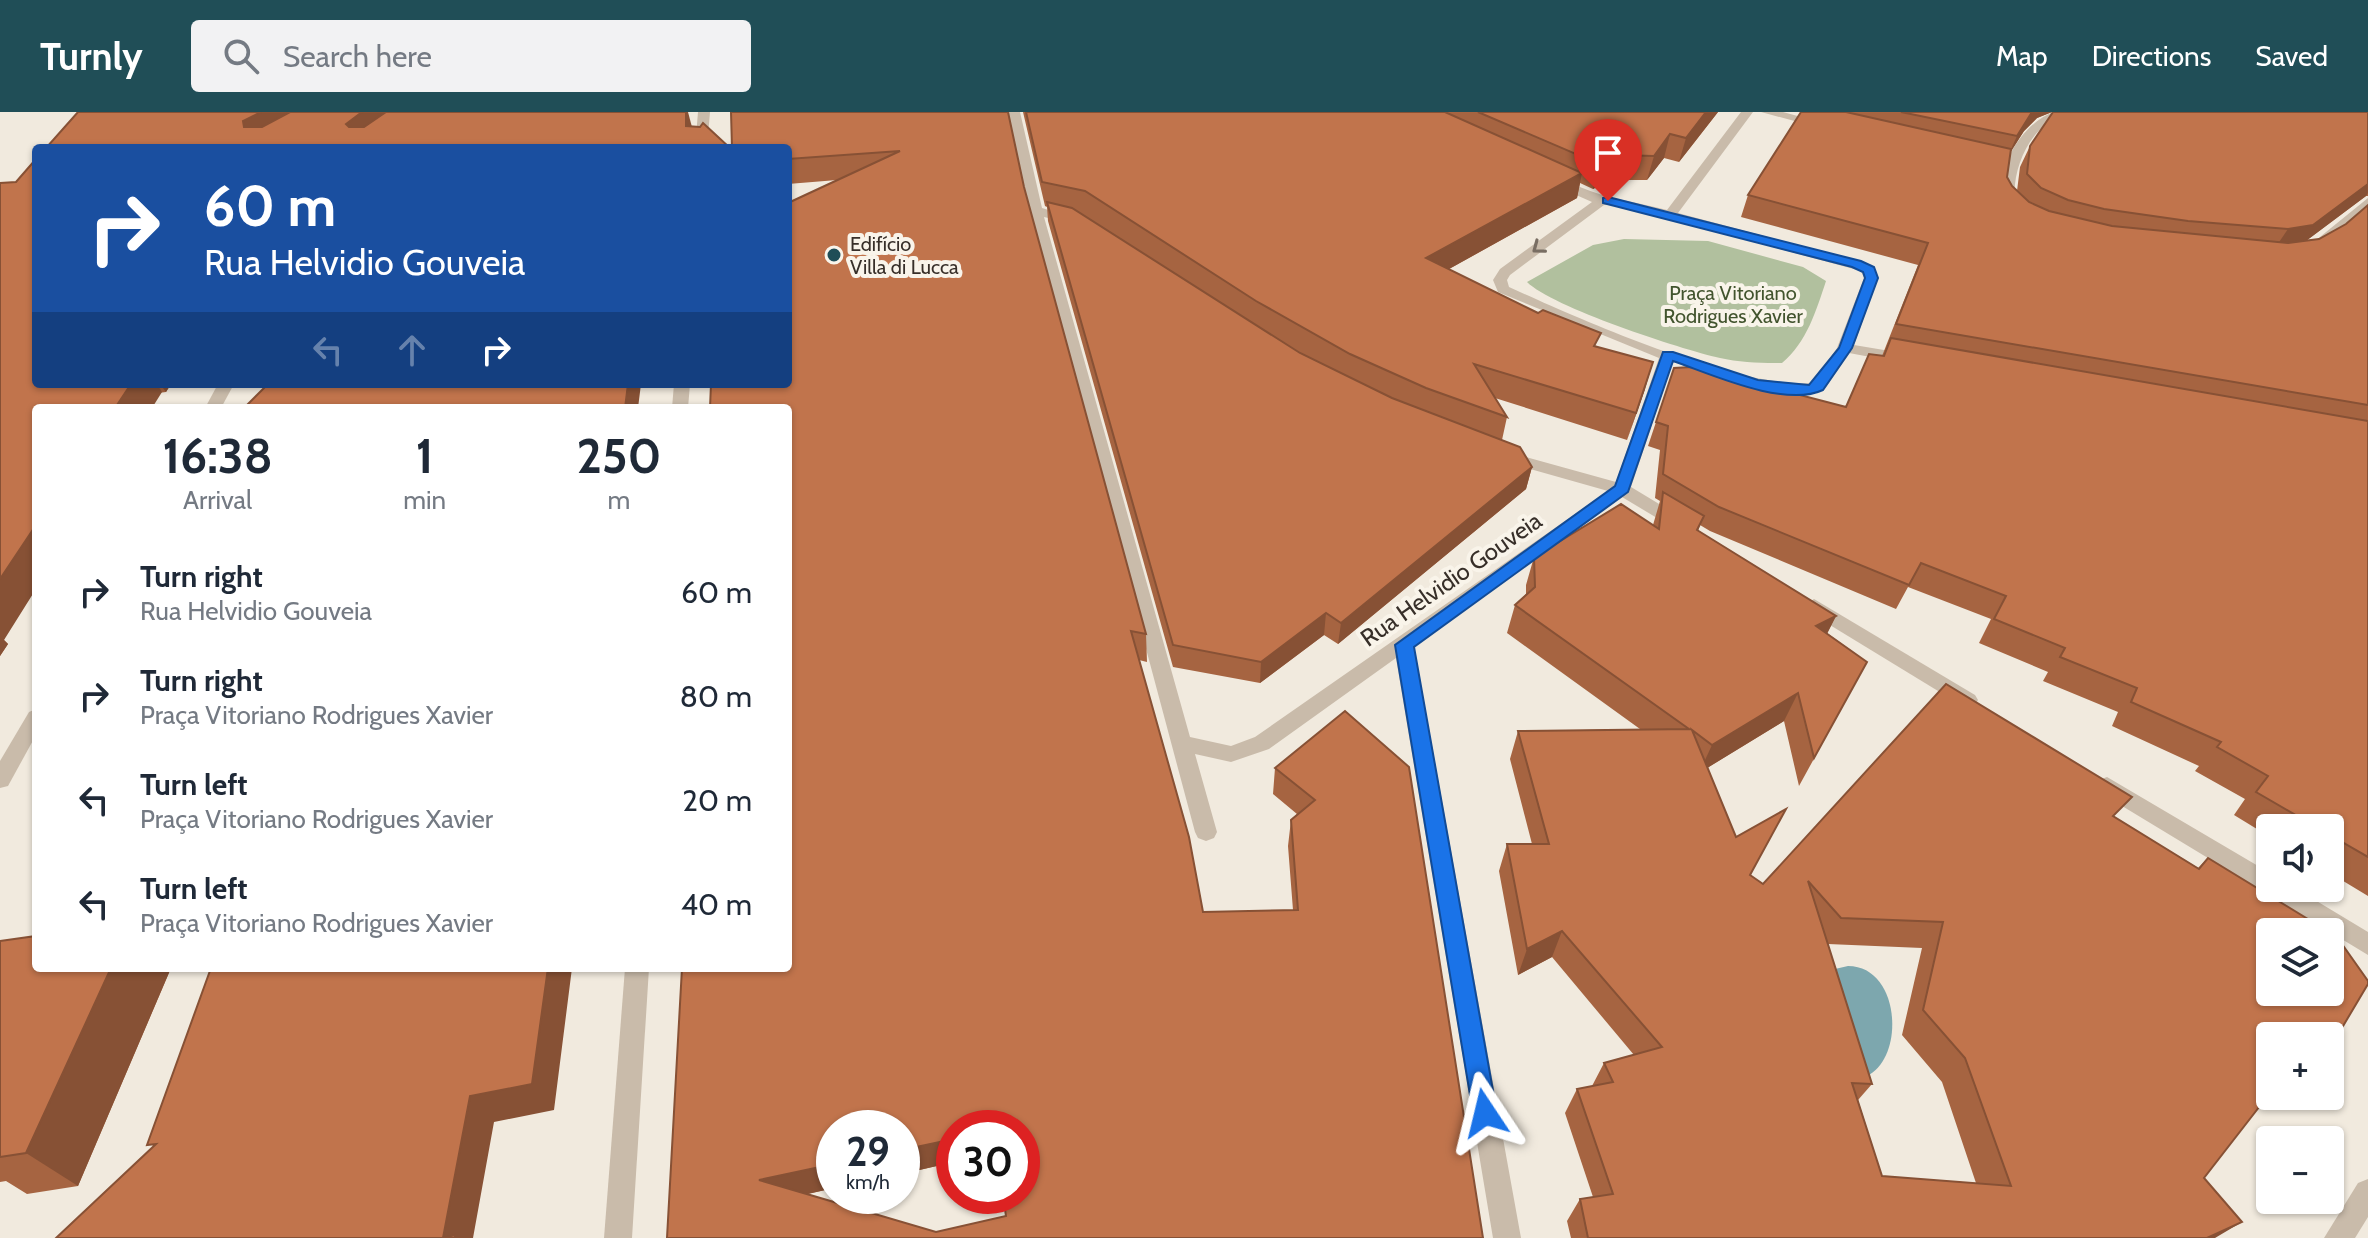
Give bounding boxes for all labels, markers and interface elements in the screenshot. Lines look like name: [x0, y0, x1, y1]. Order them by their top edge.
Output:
search box: [191, 20, 751, 92]
text: Turnly: [40, 33, 143, 80]
icon: search: [219, 34, 263, 78]
text: Search here: [283, 38, 432, 75]
text: Map: [1996, 39, 2048, 73]
text: Directions: [2092, 39, 2211, 73]
text: Saved: [2255, 39, 2328, 73]
pin: [1574, 119, 1642, 201]
icon: arrive: [1586, 131, 1630, 175]
text: 60 m: [204, 172, 336, 240]
icon: right: [72, 176, 176, 280]
place label: Edifício Villa di Lucca: [850, 232, 959, 279]
one-way arrow: [1532, 238, 1547, 253]
text: Rua Helvidio Gouveia: [204, 240, 525, 284]
marker: Edifício Villa di Lucca: [825, 246, 843, 264]
park label: Praça Vitoriano Rodrigues Xavier: [1663, 281, 1803, 328]
icon: left: [306, 328, 350, 372]
icon: ahead: [390, 328, 434, 372]
icon: right: [474, 328, 518, 372]
text: 16:38: [162, 427, 273, 485]
text: 1: [416, 427, 433, 485]
text: 250: [576, 427, 662, 485]
text: Arrival: [183, 484, 252, 516]
text: min: [403, 484, 446, 516]
text: m: [608, 484, 630, 516]
street label: Rua Helvidio Gouveia: [1355, 505, 1547, 652]
text: Turn right: [140, 558, 263, 595]
icon: right: [72, 570, 116, 614]
text: 60 m: [681, 574, 752, 611]
text: Rua Helvidio Gouveia: [140, 595, 372, 627]
text: Turn right: [140, 662, 263, 699]
icon: right: [72, 674, 116, 718]
text: 80 m: [680, 678, 752, 715]
text: Praça Vitoriano Rodrigues Xavier: [140, 699, 493, 731]
text: Turn left: [140, 766, 248, 803]
icon: left: [72, 778, 116, 822]
text: 20 m: [682, 782, 752, 819]
text: Praça Vitoriano Rodrigues Xavier: [140, 803, 493, 835]
map controls: [2256, 814, 2344, 1214]
button: sound: [2256, 814, 2344, 902]
text: Turn left: [140, 870, 248, 907]
icon: left: [72, 882, 116, 926]
text: 40 m: [681, 886, 752, 923]
text: Praça Vitoriano Rodrigues Xavier: [140, 907, 493, 939]
button: layers: [2256, 918, 2344, 1006]
button: +: [2256, 1022, 2344, 1110]
position arrow: [1443, 1071, 1527, 1155]
speed limit sign: 30: [936, 1110, 1040, 1214]
button: −: [2256, 1126, 2344, 1214]
text: 29: [846, 1127, 890, 1176]
text: km/h: [846, 1170, 890, 1194]

